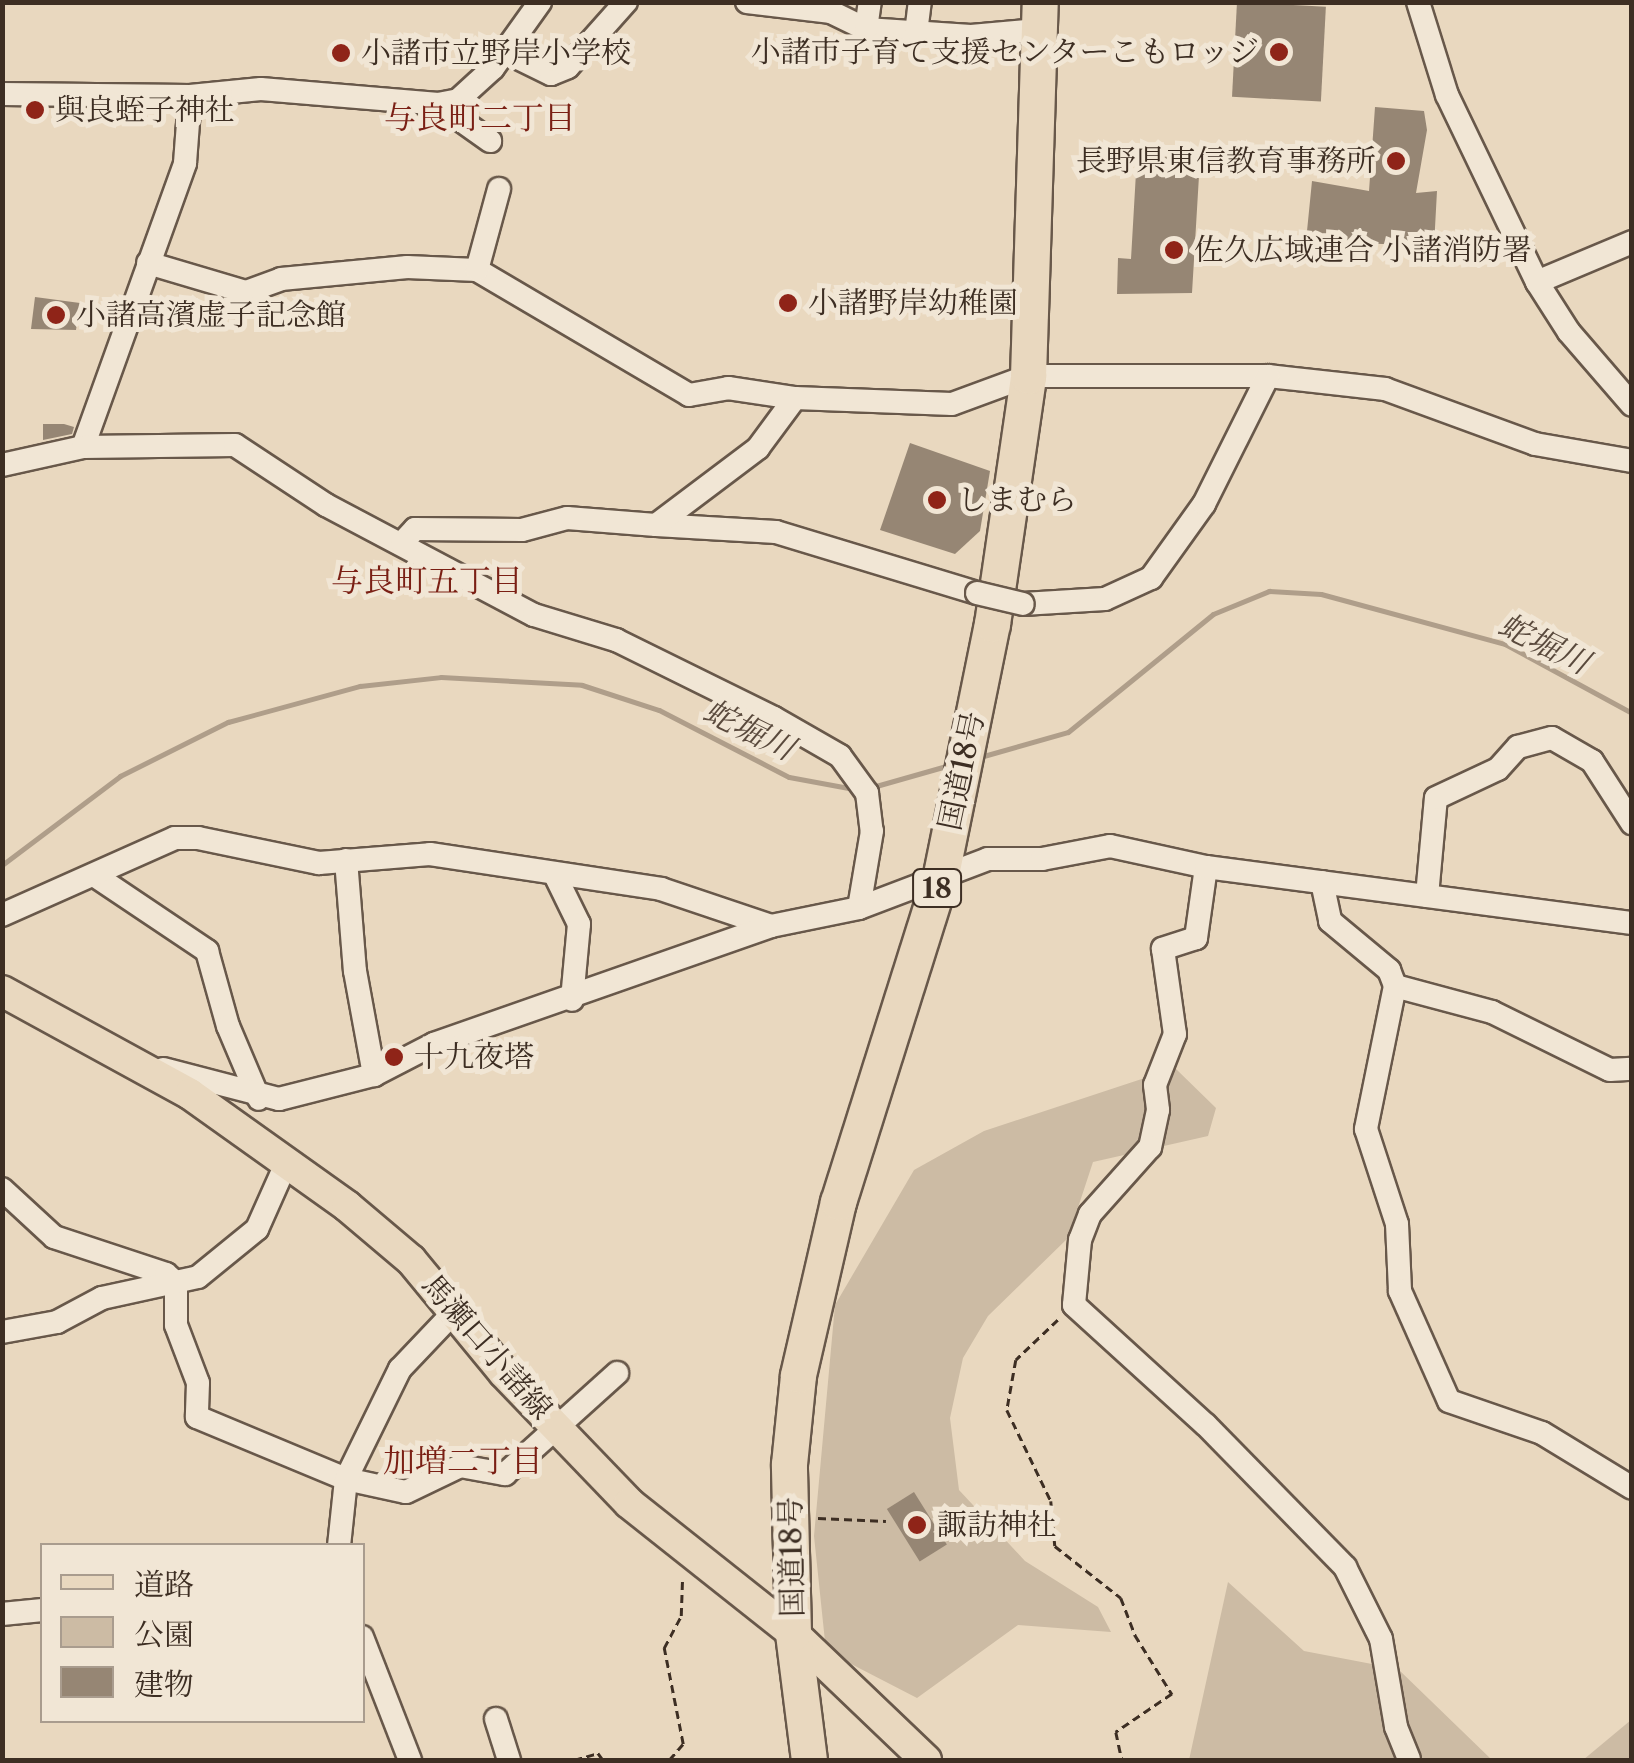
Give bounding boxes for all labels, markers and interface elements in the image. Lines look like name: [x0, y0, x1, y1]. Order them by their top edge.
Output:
place label: 小諸市子育て支援センターこもロッジ: [749, 34, 1259, 70]
place label: 小諸市立野岸小学校: [361, 35, 631, 71]
marker: 小諸市子育て支援センターこもロッジ: [1268, 41, 1290, 63]
marker: 小諸市立野岸小学校: [330, 42, 352, 64]
place label: 與良蛭子神社: [55, 92, 235, 128]
marker: 與良蛭子神社: [24, 99, 46, 121]
district label: 与良町二丁目: [384, 99, 576, 137]
place label: 長野県東信教育事務所: [1076, 143, 1376, 179]
marker: 長野県東信教育事務所: [1385, 150, 1407, 172]
place label: 佐久広域連合 小諸消防署: [1194, 232, 1532, 268]
marker: 佐久広域連合 小諸消防署: [1163, 239, 1185, 261]
place label: 小諸野岸幼稚園: [808, 285, 1018, 321]
marker: 小諸野岸幼稚園: [777, 292, 799, 314]
place label: 小諸高濱虚子記念館: [76, 297, 346, 333]
marker: 小諸高濱虚子記念館: [45, 304, 67, 326]
place label: しまむら: [957, 482, 1077, 518]
marker: しまむら: [926, 489, 948, 511]
district label: 与良町五丁目: [331, 562, 523, 600]
water label: 蛇堀川: [1492, 606, 1596, 682]
water label: 蛇堀川: [697, 692, 801, 768]
street label: 国道18号: [932, 708, 992, 834]
road number: 18: [912, 865, 962, 911]
place label: 十九夜塔: [414, 1039, 534, 1075]
marker: 十九夜塔: [383, 1046, 405, 1068]
street label: 馬瀬口小諸線: [414, 1267, 560, 1427]
district label: 加増二丁目: [383, 1442, 543, 1480]
street label: 国道18号: [773, 1497, 811, 1617]
place label: 諏訪神社: [937, 1507, 1057, 1543]
marker: 諏訪神社: [906, 1514, 928, 1536]
legend: [40, 1543, 365, 1723]
text: 道路: [134, 1566, 194, 1603]
text: 公園: [134, 1616, 194, 1653]
text: 建物: [134, 1666, 194, 1703]

